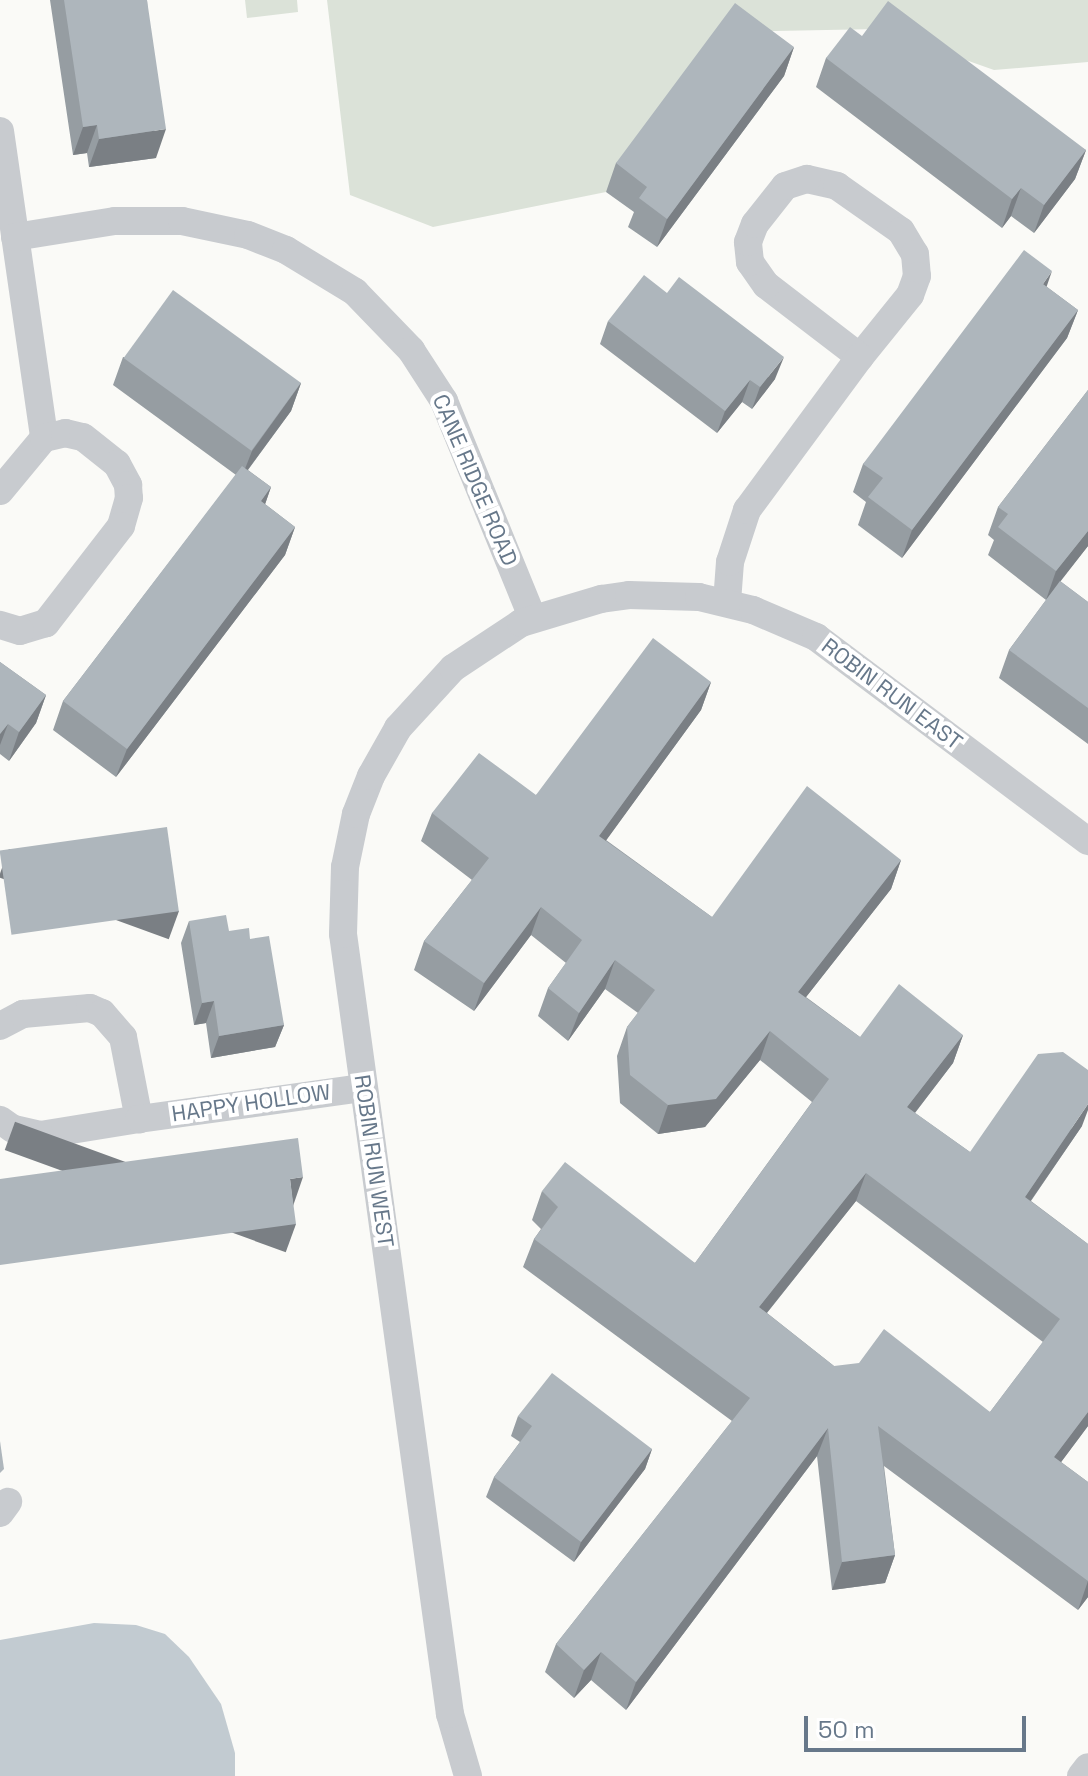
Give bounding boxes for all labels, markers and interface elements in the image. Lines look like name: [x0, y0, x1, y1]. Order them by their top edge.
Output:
street label: CANE RIDGE ROAD: [427, 390, 523, 570]
street label: ROBIN RUN EAST: [817, 633, 967, 755]
street label: ROBIN RUN WEST: [349, 1073, 399, 1249]
street label: HAPPY HOLLOW: [170, 1079, 332, 1127]
scale bar: [808, 1700, 1030, 1750]
text: 50 m: [818, 1714, 875, 1745]

